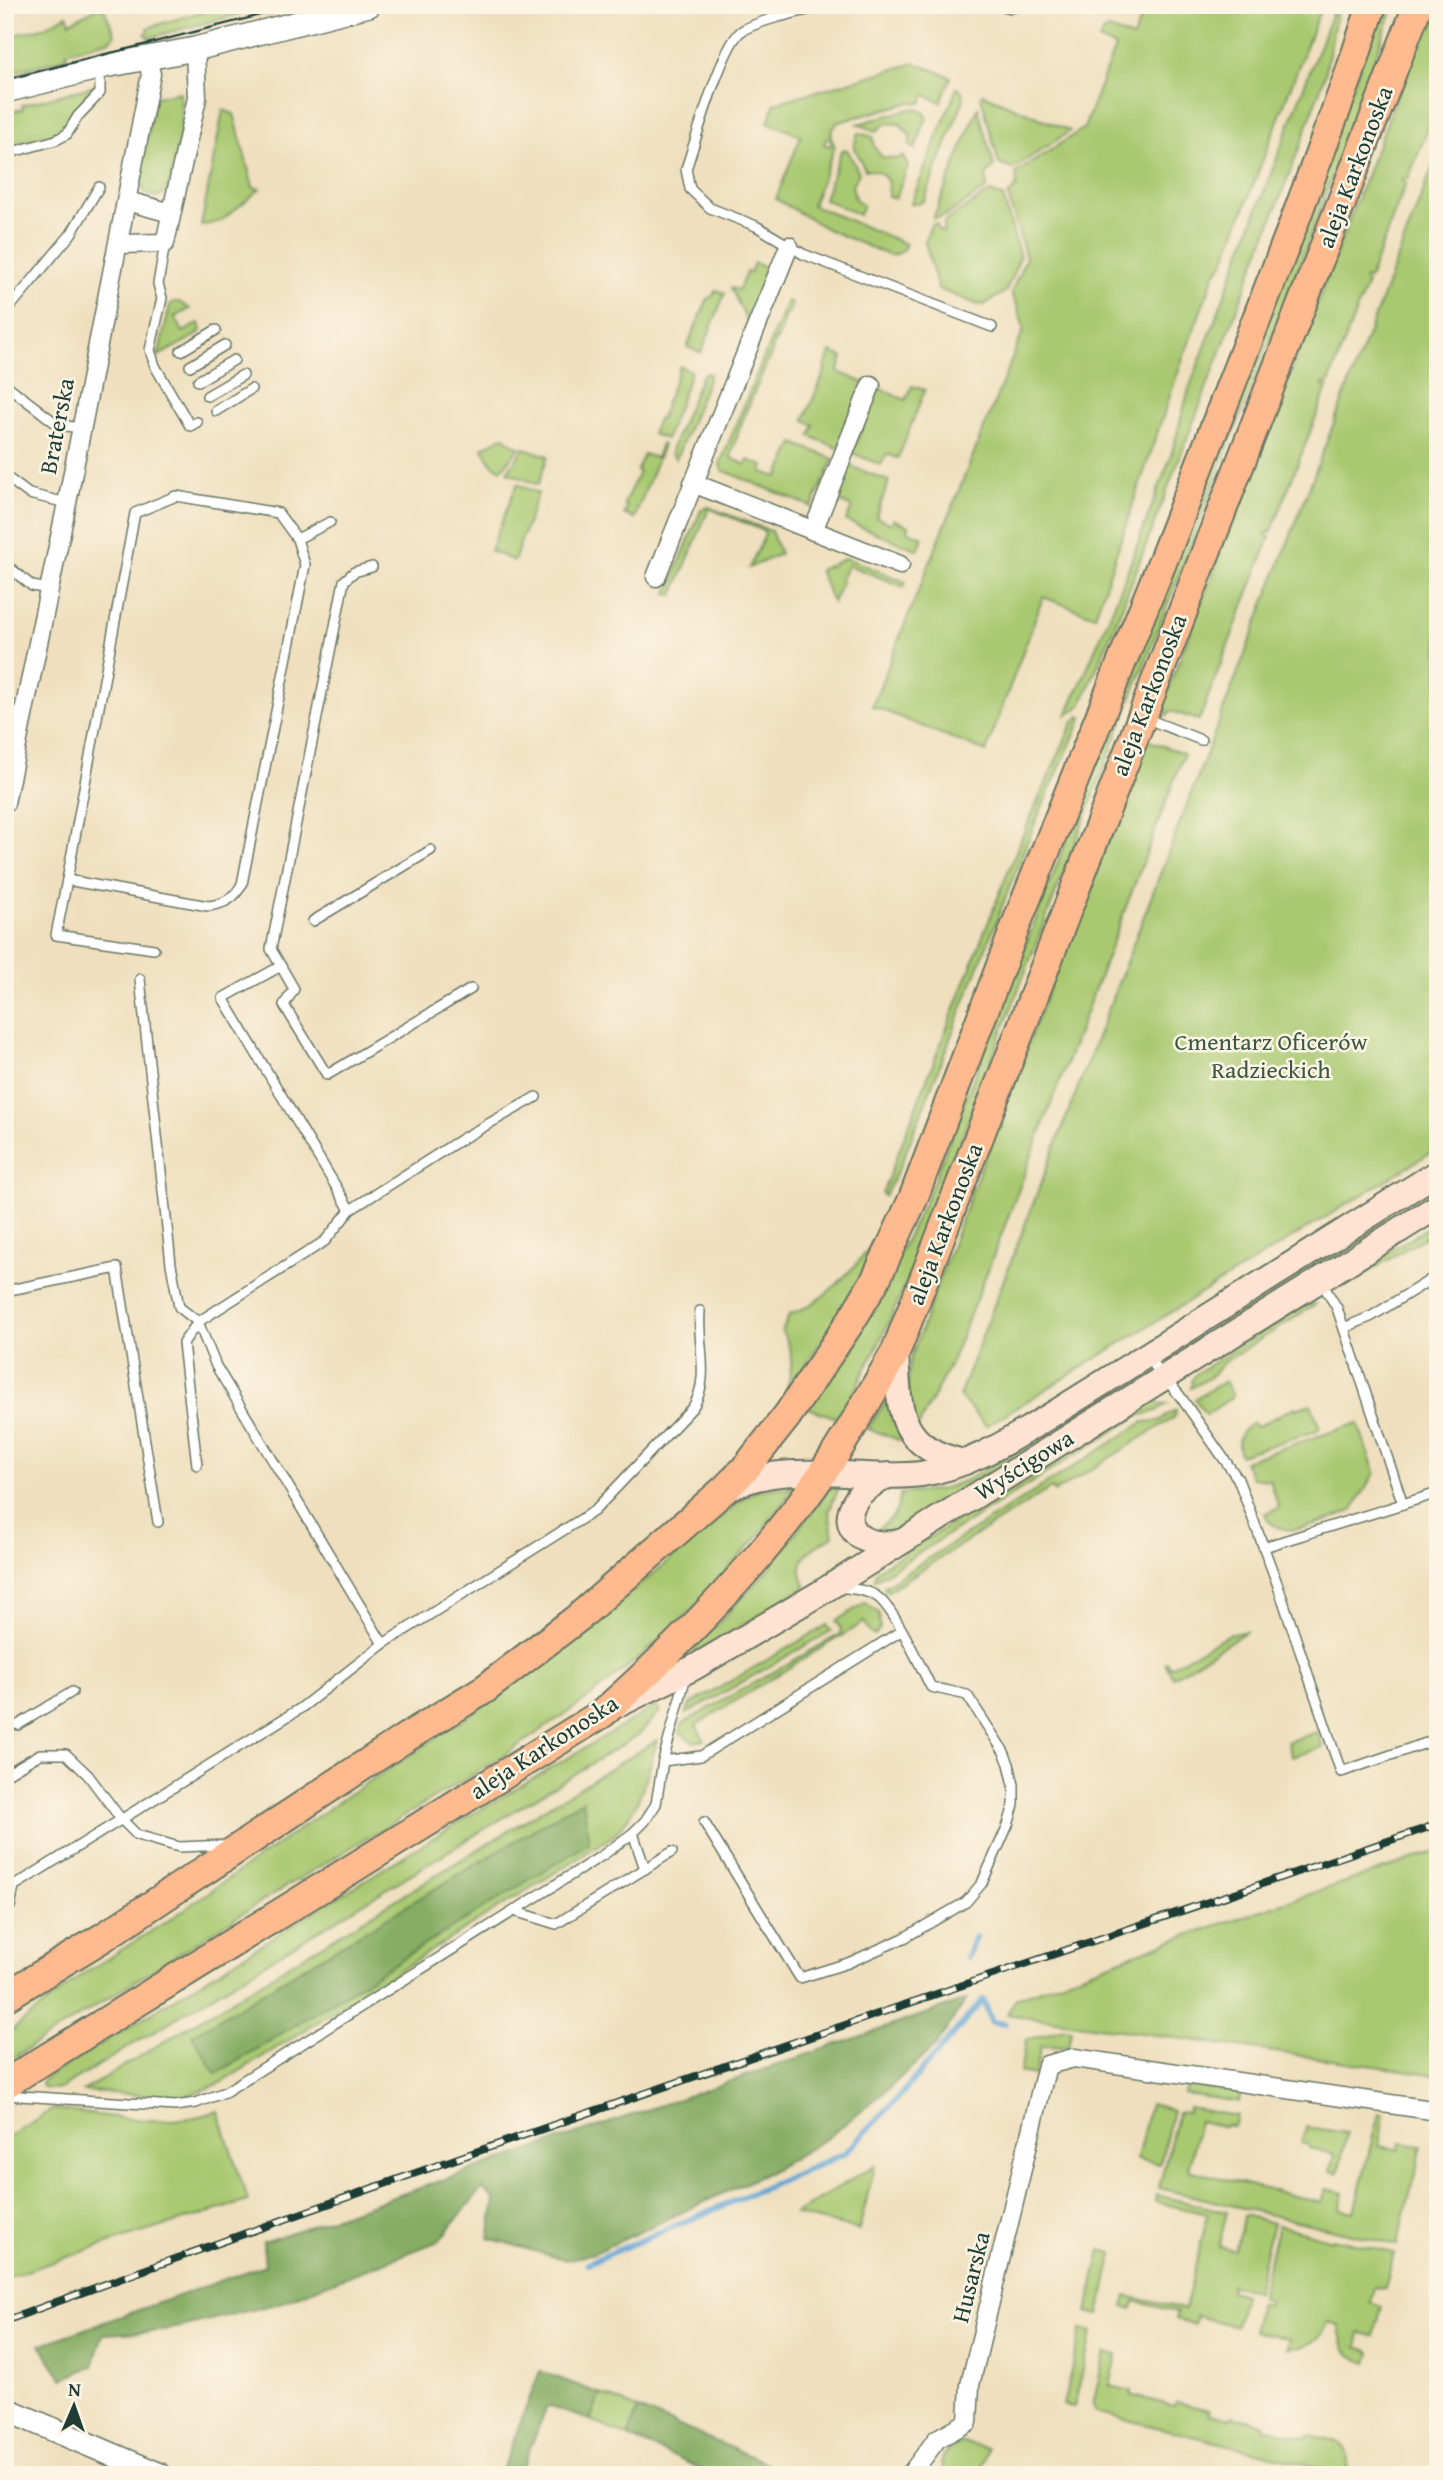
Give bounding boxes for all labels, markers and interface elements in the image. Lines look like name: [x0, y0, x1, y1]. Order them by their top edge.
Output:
street label: aleja Karkonoska: [1308, 80, 1402, 253]
street label: Braterska: [30, 374, 83, 477]
street label: aleja Karkonoska: [1102, 608, 1196, 781]
park label: Cmentarz Oficerów Radzieckich: [1175, 1024, 1367, 1087]
street label: aleja Karkonoska: [898, 1137, 992, 1310]
street label: Wyścigowa: [967, 1420, 1081, 1509]
street label: aleja Karkonoska: [463, 1685, 625, 1808]
street label: Husarska: [942, 2227, 999, 2326]
north arrow: [38, 2372, 108, 2442]
text: N: [68, 2375, 82, 2403]

